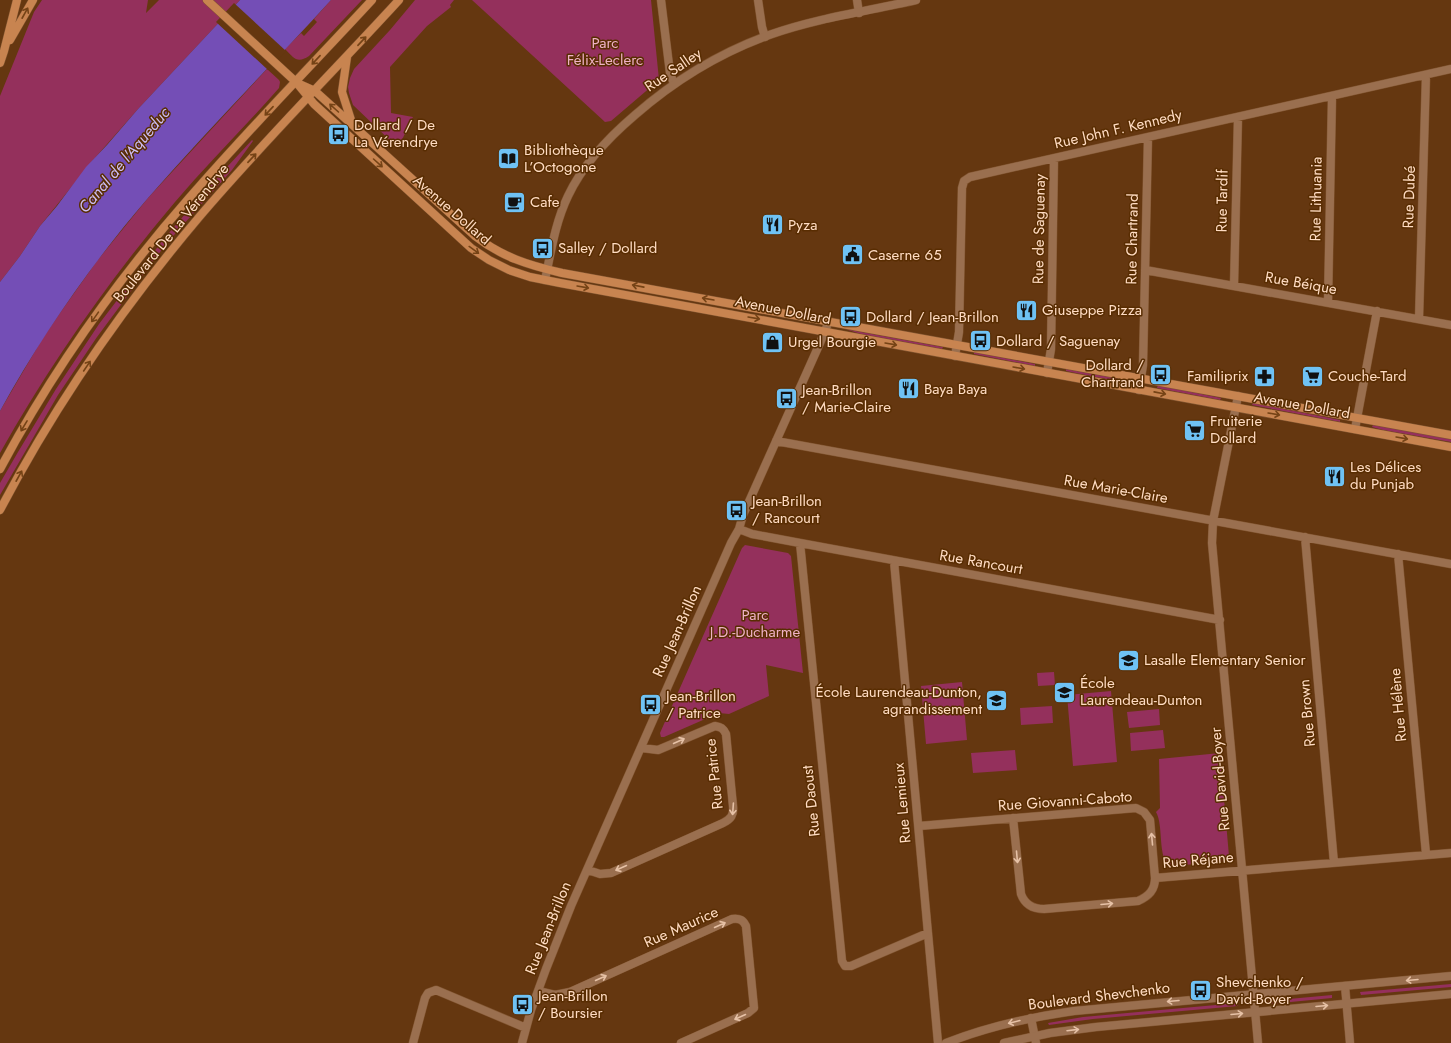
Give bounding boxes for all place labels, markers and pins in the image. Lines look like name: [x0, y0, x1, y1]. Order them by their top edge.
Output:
place label: Dollard / De La Vérendrye: [354, 114, 438, 153]
bus stop icon: Dollard / De La Vérendrye: [326, 121, 352, 147]
place label: Bibliothèque L’Octogone: [524, 139, 604, 178]
library icon: Bibliothèque L’Octogone: [495, 146, 521, 172]
cafe icon: Cafe: [502, 189, 528, 215]
place label: Cafe: [530, 191, 560, 213]
restaurant icon: Pyza: [759, 212, 785, 238]
place label: Pyza: [788, 214, 817, 236]
bus stop icon: Salley / Dollard: [529, 235, 555, 261]
place label: Salley / Dollard: [558, 237, 657, 259]
public building icon: Caserne 65: [840, 242, 866, 268]
place label: Caserne 65: [868, 244, 942, 266]
restaurant icon: Giuseppe Pizza: [1014, 297, 1040, 323]
place label: Giuseppe Pizza: [1042, 299, 1142, 321]
bus stop icon: Dollard / Jean-Brillon: [838, 304, 864, 330]
place label: Dollard / Jean-Brillon: [866, 306, 999, 328]
bus stop icon: Dollard / Saguenay: [967, 328, 993, 354]
shop icon: Urgel Bourgie: [759, 329, 785, 355]
place label: Dollard / Saguenay: [996, 330, 1121, 352]
place label: Urgel Bourgie: [788, 331, 876, 353]
place label: Dollard / Chartrand: [1081, 354, 1144, 393]
bus stop icon: Dollard / Chartrand: [1147, 361, 1173, 387]
pharmacy icon: Familiprix: [1251, 363, 1277, 389]
supermarket icon: Couche-Tard: [1300, 363, 1326, 389]
place label: Familiprix: [1187, 365, 1249, 387]
place label: Couche-Tard: [1328, 365, 1407, 387]
restaurant icon: Baya Baya: [896, 376, 922, 402]
place label: Baya Baya: [924, 378, 987, 400]
place label: Jean-Brillon / Marie-Claire: [800, 379, 891, 418]
bus stop icon: Jean-Brillon / Marie-Claire: [773, 386, 799, 412]
place label: Fruiterie Dollard: [1210, 410, 1262, 449]
supermarket icon: Fruiterie Dollard: [1182, 417, 1208, 443]
place label: Les Délices du Punjab: [1350, 456, 1421, 495]
restaurant icon: Les Délices du Punjab: [1322, 463, 1348, 489]
place label: Jean-Brillon / Rancourt: [750, 490, 822, 529]
bus stop icon: Jean-Brillon / Rancourt: [724, 497, 750, 523]
school or university icon: Lasalle Elementary Senior: [1115, 647, 1141, 673]
place label: Lasalle Elementary Senior: [1144, 649, 1306, 671]
place label: École Laurendeau-Dunton: [1080, 672, 1203, 711]
school or university icon: École Laurendeau-Dunton: [1052, 679, 1078, 705]
place label: École Laurendeau-Dunton, agrandissement: [816, 681, 982, 720]
place label: Jean-Brillon / Patrice: [664, 685, 736, 724]
school or university icon: École Laurendeau-Dunton, agrandissement: [984, 688, 1010, 714]
bus stop icon: Jean-Brillon / Patrice: [637, 692, 663, 718]
place label: Shevchenko / David-Boyer: [1216, 971, 1304, 1010]
bus stop icon: Shevchenko / David-Boyer: [1188, 978, 1214, 1004]
place label: Jean-Brillon / Boursier: [536, 985, 608, 1024]
bus stop icon: Jean-Brillon / Boursier: [510, 992, 536, 1018]

